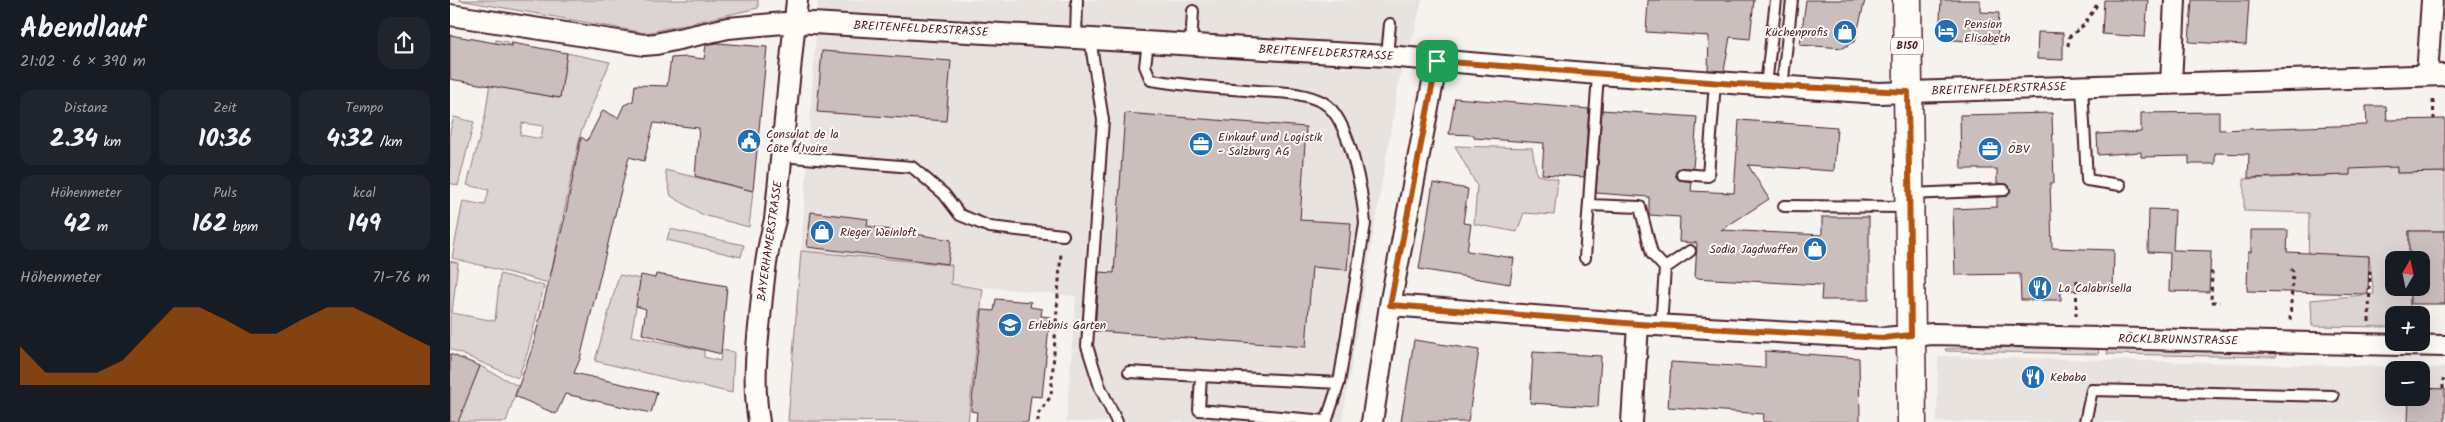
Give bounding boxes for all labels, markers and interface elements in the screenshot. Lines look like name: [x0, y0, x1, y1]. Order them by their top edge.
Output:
text: Abendlauf: [20, 7, 145, 52]
place label: Pension Elisabeth: [1964, 15, 2010, 48]
street label: BREITENFELDERSTRASSE: [853, 16, 990, 42]
button: share: [378, 17, 430, 69]
hotel icon: Pension Elisabeth: [1933, 18, 1959, 44]
shop icon: Küchenprofis: [1832, 19, 1858, 45]
place label: Küchenprofis: [1765, 23, 1828, 42]
road number: B150: [1891, 37, 1923, 54]
street label: BREITENFELDERSTRASSE: [1258, 40, 1395, 66]
pin: [1416, 40, 1458, 82]
icon: arrive: [1423, 47, 1451, 75]
text: 21:02 · 6 × 390 m: [20, 49, 146, 74]
street label: BREITENFELDERSTRASSE: [1931, 77, 2068, 101]
text: Distanz: [64, 97, 108, 119]
text: Zeit: [213, 97, 237, 119]
text: Tempo: [345, 97, 383, 119]
text: 2.34: [50, 119, 98, 159]
text: 10:36: [198, 119, 252, 159]
text: 4:32: [326, 119, 374, 159]
place label: Consulat de la Côte d'Ivoire: [766, 125, 839, 158]
public building icon: Consulat de la Côte d'Ivoire: [736, 128, 762, 154]
place label: Einkauf und Logistik - Salzburg AG: [1218, 128, 1323, 161]
text: km: [98, 131, 121, 153]
text: /km: [374, 131, 402, 153]
office icon: Einkauf und Logistik - Salzburg AG: [1188, 131, 1214, 157]
office icon: ÖBV: [1977, 136, 2003, 162]
place label: ÖBV: [2008, 140, 2031, 159]
street label: BAYERHAMERSTRASSE: [752, 179, 788, 303]
text: Höhenmeter: [50, 182, 121, 204]
text: Puls: [213, 182, 237, 204]
text: kcal: [353, 182, 376, 204]
text: 42: [63, 204, 91, 244]
text: 162: [192, 204, 227, 244]
text: 149: [347, 204, 381, 244]
text: m: [91, 216, 108, 238]
text: bpm: [227, 216, 258, 238]
shop icon: Rieger Weinloft: [809, 219, 835, 245]
place label: Rieger Weinloft: [840, 223, 917, 242]
shop icon: Sodia Jagdwaffen: [1802, 236, 1828, 262]
place label: Sodia Jagdwaffen: [1709, 240, 1798, 259]
north arrow: [2385, 251, 2430, 296]
map controls: [2385, 251, 2430, 406]
text: Höhenmeter: [20, 265, 101, 290]
text: 71–76 m: [372, 265, 430, 290]
restaurant icon: La Calabrisella: [2027, 275, 2053, 301]
place label: La Calabrisella: [2058, 279, 2132, 298]
button: +: [2385, 306, 2430, 351]
school or university icon: Erlebnis Garten: [997, 312, 1023, 338]
place label: Erlebnis Garten: [1028, 316, 1106, 335]
street label: RÖCKLBRUNNSTRASSE: [2118, 329, 2239, 351]
button: −: [2385, 361, 2430, 406]
restaurant icon: Kebaba: [2020, 364, 2046, 390]
place label: Kebaba: [2050, 368, 2087, 387]

